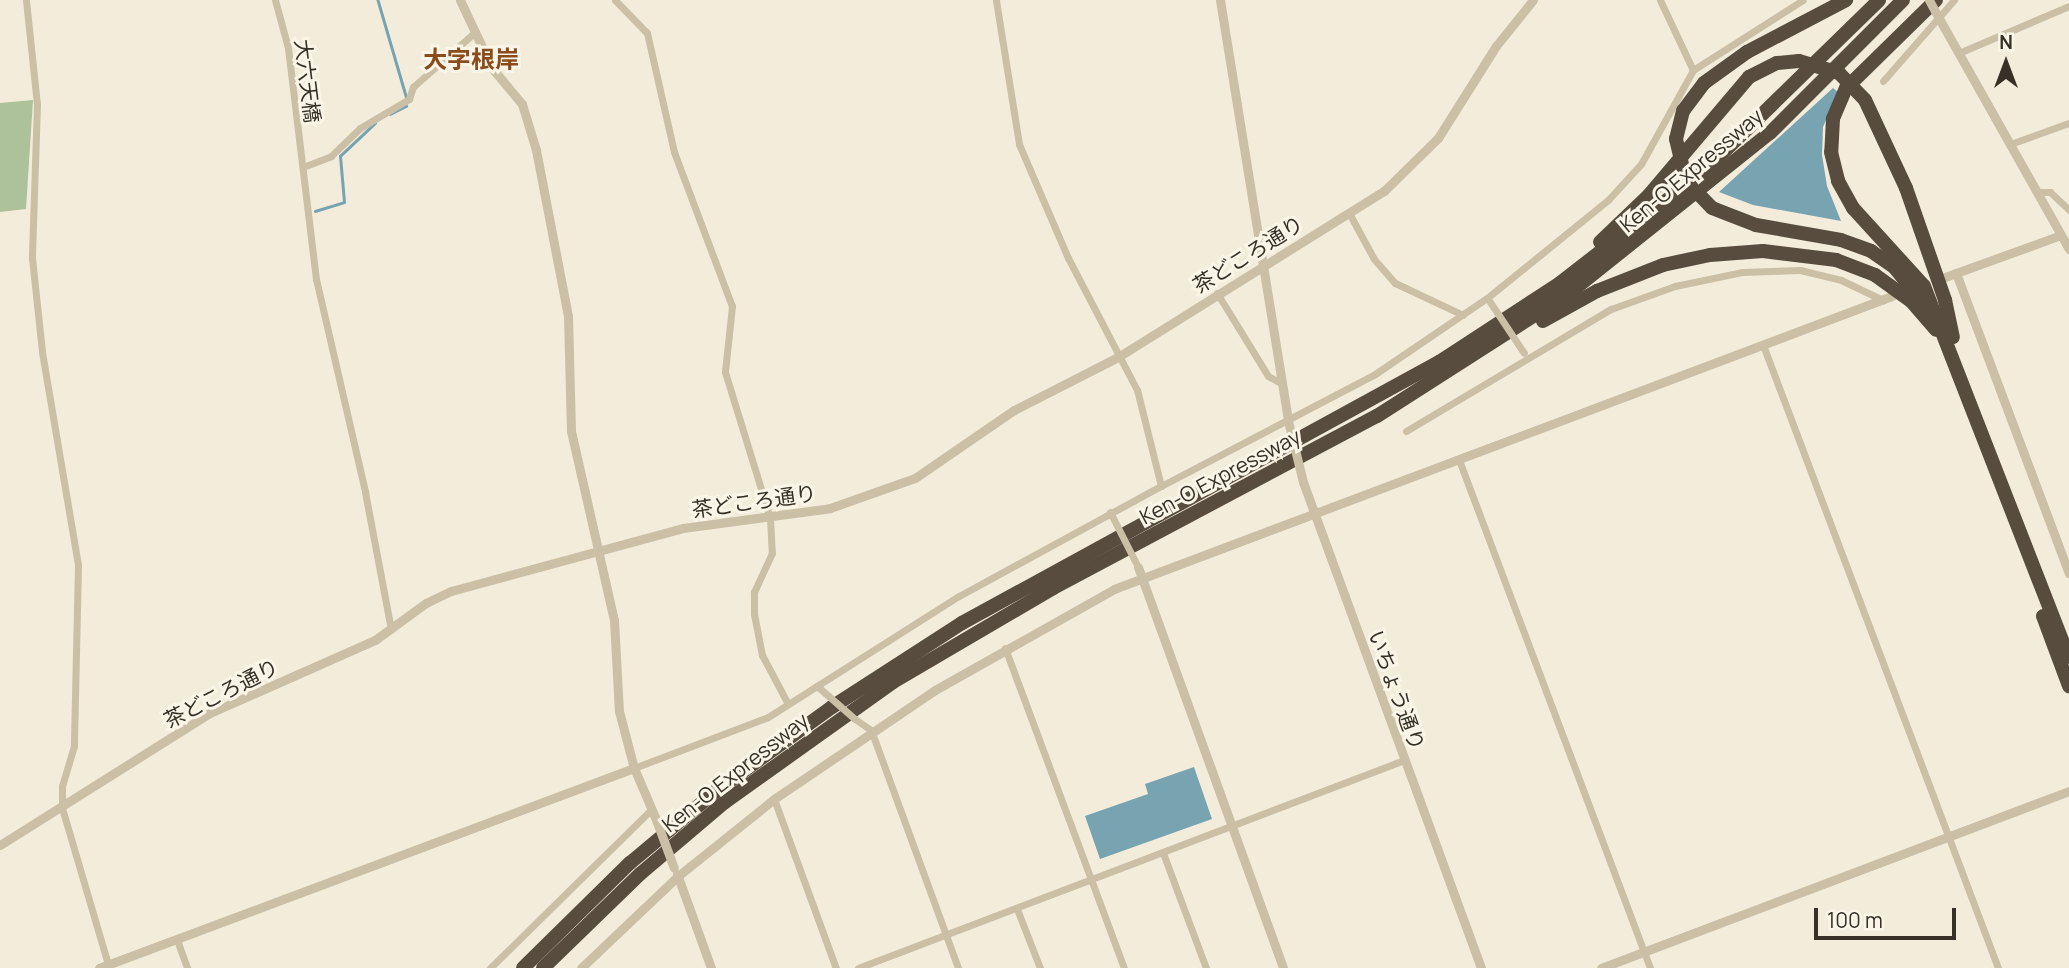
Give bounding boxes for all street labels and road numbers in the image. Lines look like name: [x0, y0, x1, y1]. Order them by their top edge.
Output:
street label: 大六天橋: [290, 38, 326, 124]
street label: Ken-O Expressway: [1614, 103, 1768, 237]
street label: 茶どころ通り: [1188, 210, 1308, 298]
street label: Ken-O Expressway: [1135, 423, 1305, 529]
street label: 茶どころ通り: [690, 480, 818, 522]
street label: いちょう通り: [1364, 626, 1430, 754]
street label: 茶どころ通り: [159, 653, 283, 733]
street label: Ken-O Expressway: [657, 707, 813, 837]

